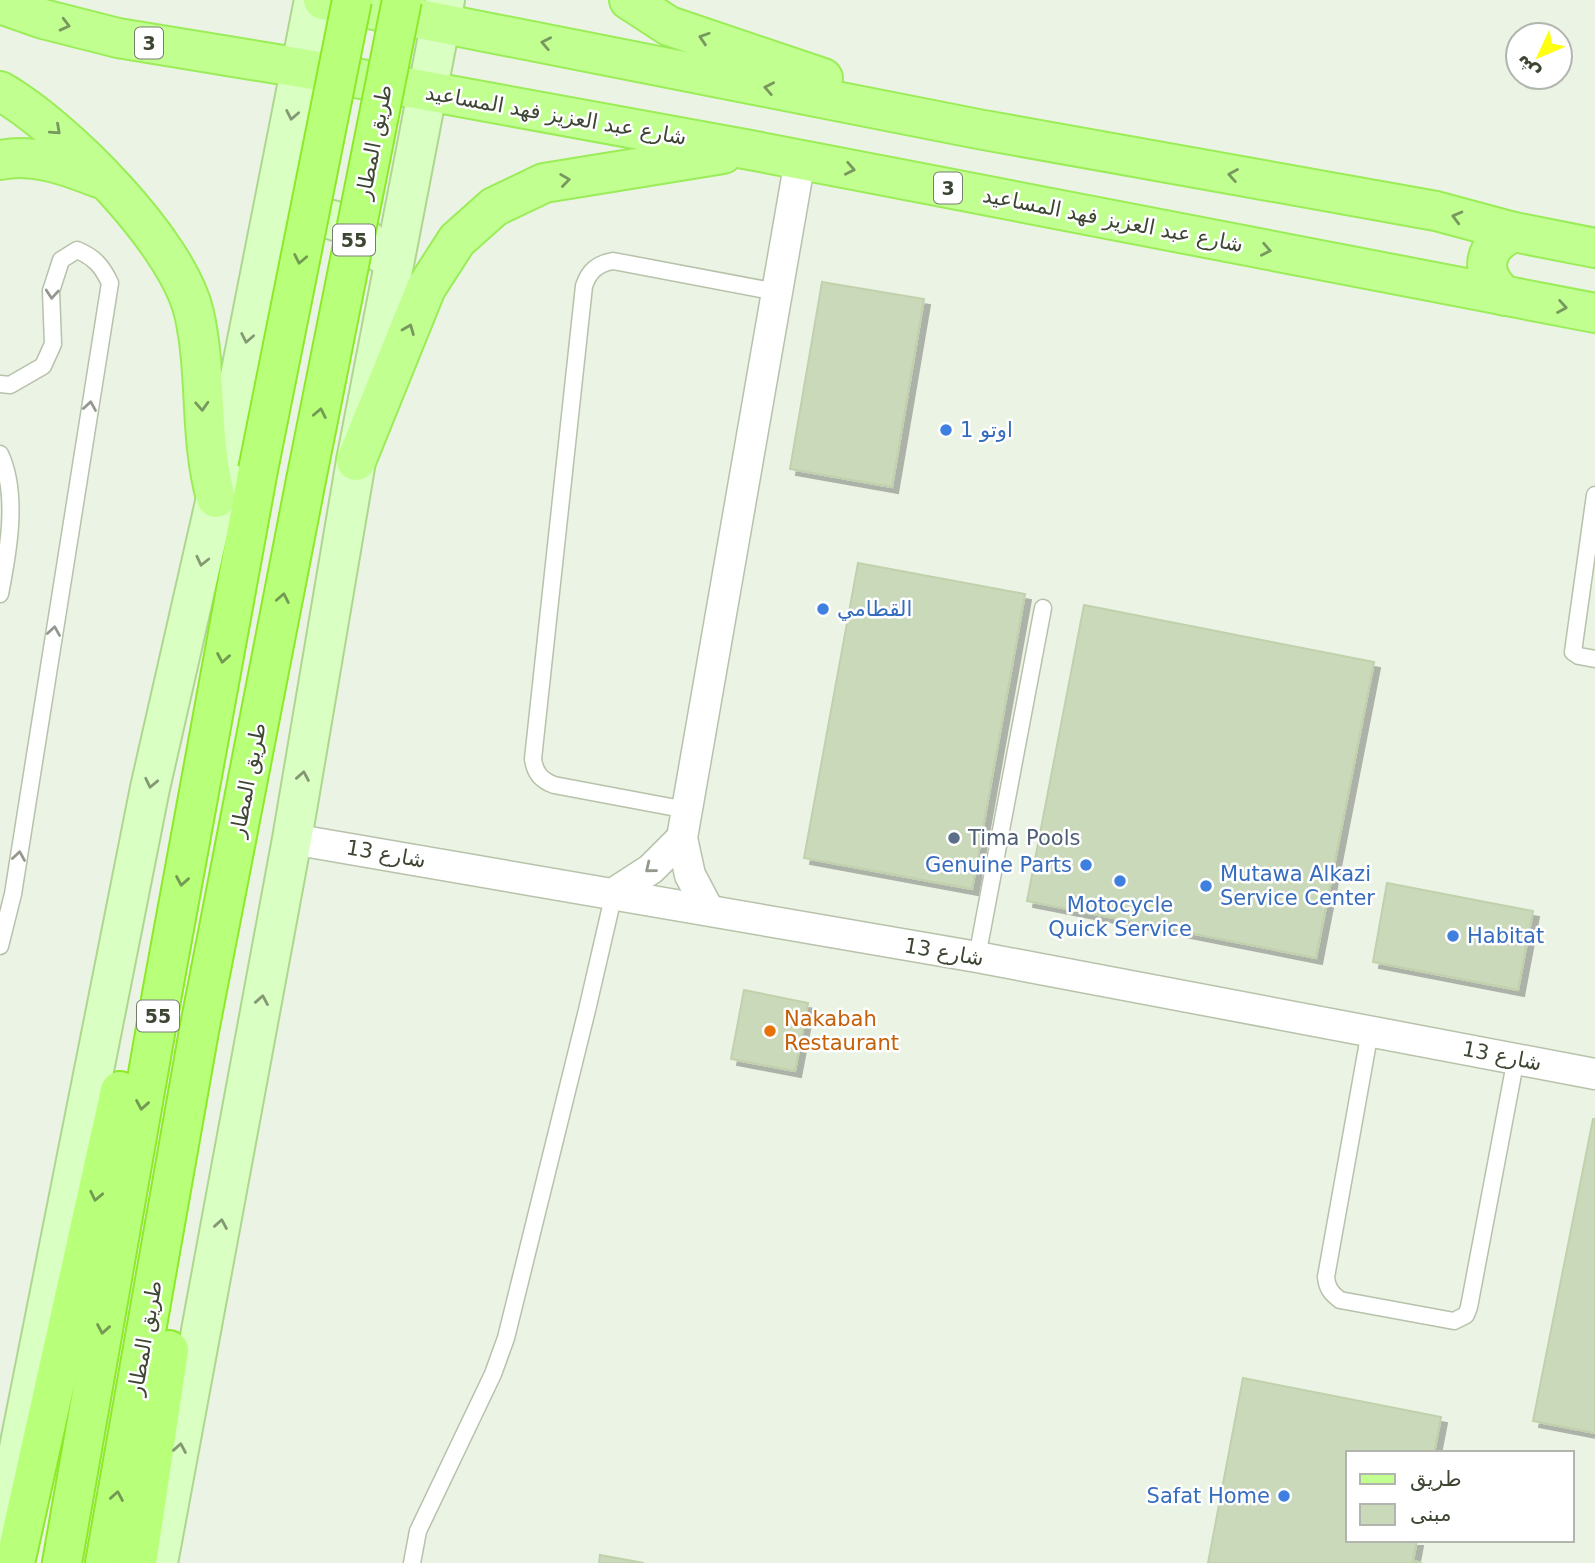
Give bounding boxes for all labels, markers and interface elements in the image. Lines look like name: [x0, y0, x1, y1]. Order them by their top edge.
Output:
one-way arrow: [59, 17, 71, 31]
north arrow: [1504, 21, 1574, 91]
road number: 3: [135, 28, 163, 58]
one-way arrow: [698, 32, 711, 46]
one-way arrow: [540, 37, 552, 52]
text: ش: [1510, 50, 1545, 85]
street label: شارع عبد العزيز فهد المساعيد: [424, 80, 688, 150]
one-way arrow: [763, 81, 775, 96]
street label: طريق المطار: [351, 83, 397, 202]
one-way arrow: [285, 109, 300, 121]
one-way arrow: [48, 122, 61, 134]
one-way arrow: [844, 161, 856, 176]
one-way arrow: [1227, 168, 1239, 183]
road number: 3: [934, 172, 962, 204]
one-way arrow: [559, 173, 570, 188]
street label: شارع عبد العزيز فهد المساعيد: [981, 183, 1245, 257]
one-way arrow: [1451, 211, 1463, 225]
road number: 55: [333, 224, 375, 256]
one-way arrow: [1260, 242, 1272, 257]
one-way arrow: [293, 253, 308, 265]
one-way arrow: [45, 289, 60, 300]
one-way arrow: [1556, 298, 1568, 313]
one-way arrow: [401, 324, 415, 336]
one-way arrow: [241, 332, 256, 344]
one-way arrow: [82, 400, 97, 412]
one-way arrow: [195, 401, 210, 412]
one-way arrow: [311, 407, 326, 419]
place label: اوتو 1: [960, 418, 1013, 442]
marker: اوتو 1: [938, 422, 954, 438]
one-way arrow: [195, 555, 210, 567]
one-way arrow: [275, 592, 290, 604]
place label: القطامي: [837, 597, 912, 621]
marker: القطامي: [815, 601, 831, 617]
one-way arrow: [46, 625, 61, 637]
one-way arrow: [217, 652, 232, 664]
street label: طريق المطار: [225, 721, 271, 840]
one-way arrow: [295, 770, 310, 782]
one-way arrow: [145, 777, 160, 789]
place label: Tima Pools: [967, 826, 1080, 850]
marker: Tima Pools: [946, 830, 962, 846]
street label: شارع 13: [344, 835, 428, 873]
one-way arrow: [11, 850, 26, 862]
place label: Genuine Parts: [925, 853, 1072, 877]
marker: Genuine Parts: [1078, 857, 1094, 873]
one-way arrow: [646, 860, 658, 873]
place label: Mutawa Alkazi Service Center: [1220, 862, 1375, 910]
marker: Motocycle Quick Service: [1112, 873, 1128, 889]
one-way arrow: [176, 875, 191, 887]
marker: Mutawa Alkazi Service Center: [1198, 878, 1214, 894]
place label: Motocycle Quick Service: [1048, 893, 1192, 941]
place label: Habitat: [1467, 924, 1544, 948]
marker: Habitat: [1445, 928, 1461, 944]
street label: شارع 13: [902, 933, 986, 971]
one-way arrow: [254, 994, 269, 1006]
road number: 55: [137, 1000, 179, 1032]
place label: Nakabah Restaurant: [784, 1007, 899, 1055]
marker: Nakabah Restaurant: [762, 1023, 778, 1039]
street label: شارع 13: [1460, 1037, 1544, 1075]
one-way arrow: [135, 1099, 150, 1111]
one-way arrow: [90, 1190, 105, 1202]
one-way arrow: [213, 1218, 228, 1230]
street label: طريق المطار: [123, 1279, 167, 1398]
one-way arrow: [96, 1323, 111, 1335]
one-way arrow: [171, 1442, 186, 1454]
legend: [1346, 1451, 1574, 1542]
text: طريق: [1410, 1467, 1462, 1491]
place label: Safat Home: [1147, 1484, 1270, 1508]
marker: Safat Home: [1276, 1488, 1292, 1504]
one-way arrow: [109, 1490, 124, 1502]
text: مبنى: [1410, 1502, 1451, 1526]

